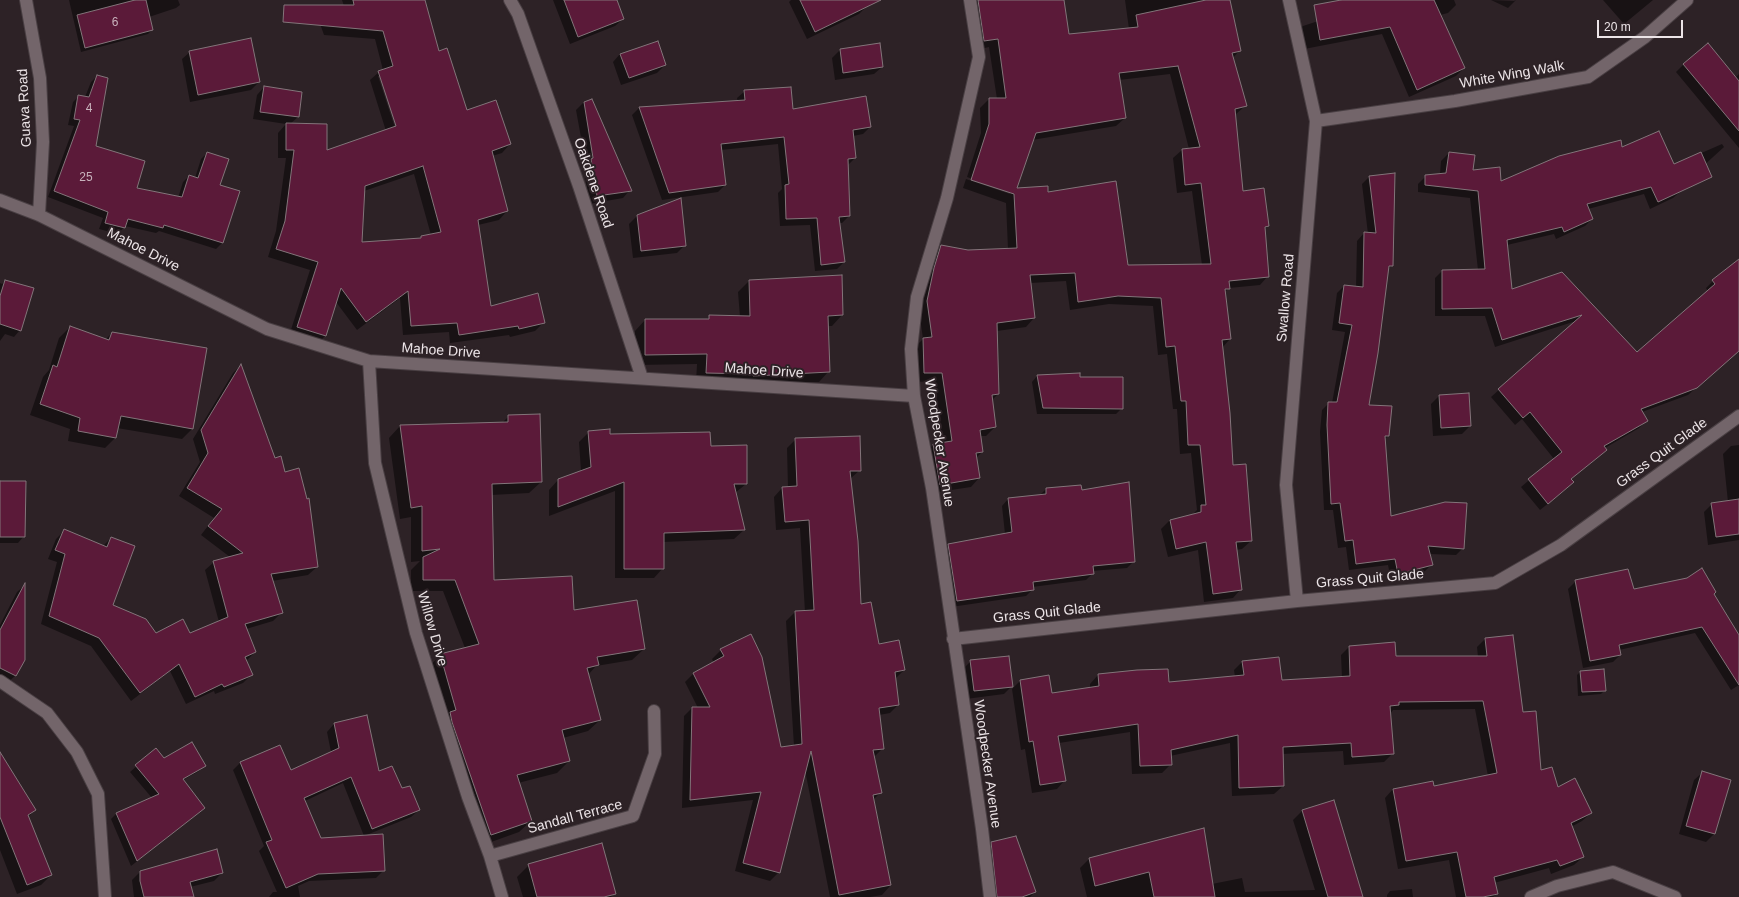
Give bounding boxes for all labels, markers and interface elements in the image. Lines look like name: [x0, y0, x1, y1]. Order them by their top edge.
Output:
scale bar: [1599, 12, 1685, 38]
house number: 6: [112, 16, 118, 30]
text: 20 m: [1604, 20, 1631, 34]
street label: White Wing Walk: [1458, 58, 1566, 92]
street label: Guava Road: [15, 68, 35, 148]
house number: 4: [86, 102, 92, 116]
street label: Oakdene Road: [570, 136, 616, 230]
house number: 25: [79, 171, 93, 185]
street label: Mahoe Drive: [104, 225, 182, 275]
street label: Swallow Road: [1274, 253, 1298, 343]
street label: Mahoe Drive: [401, 340, 481, 362]
street label: Mahoe Drive: [724, 360, 804, 382]
street label: Woodpecker Avenue: [921, 378, 957, 508]
street label: Grass Quit Glade: [1613, 414, 1711, 492]
street label: Grass Quit Glade: [1315, 566, 1425, 592]
street label: Willow Drive: [413, 590, 451, 668]
street label: Grass Quit Glade: [992, 599, 1102, 627]
street label: Woodpecker Avenue: [970, 699, 1004, 829]
street label: Sandall Terrace: [526, 796, 624, 838]

